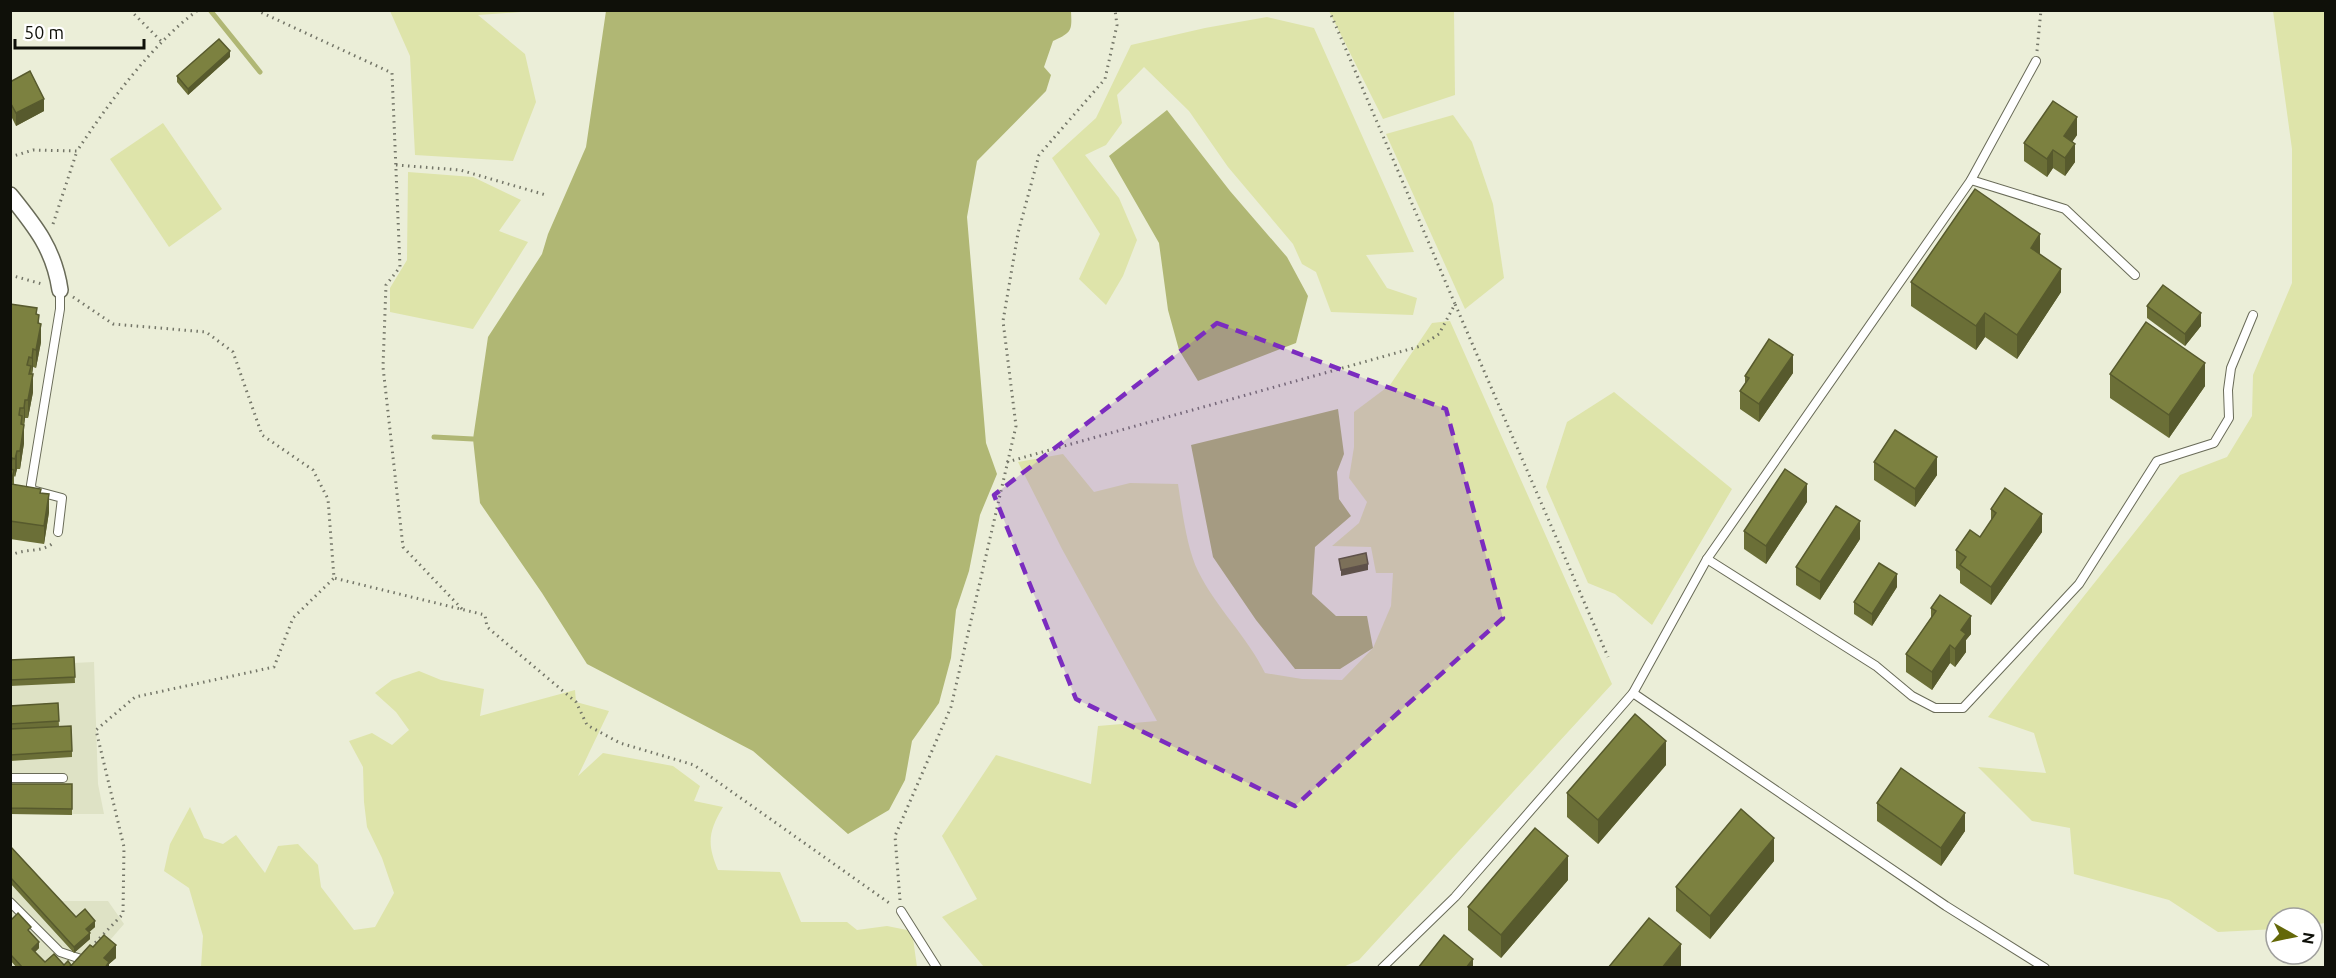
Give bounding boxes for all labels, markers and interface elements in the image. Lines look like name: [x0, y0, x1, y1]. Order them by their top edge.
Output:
scale bar: [15, 12, 144, 50]
text: 50 m: [24, 22, 64, 42]
north arrow: [2264, 906, 2324, 966]
text: N: [2299, 931, 2319, 946]

